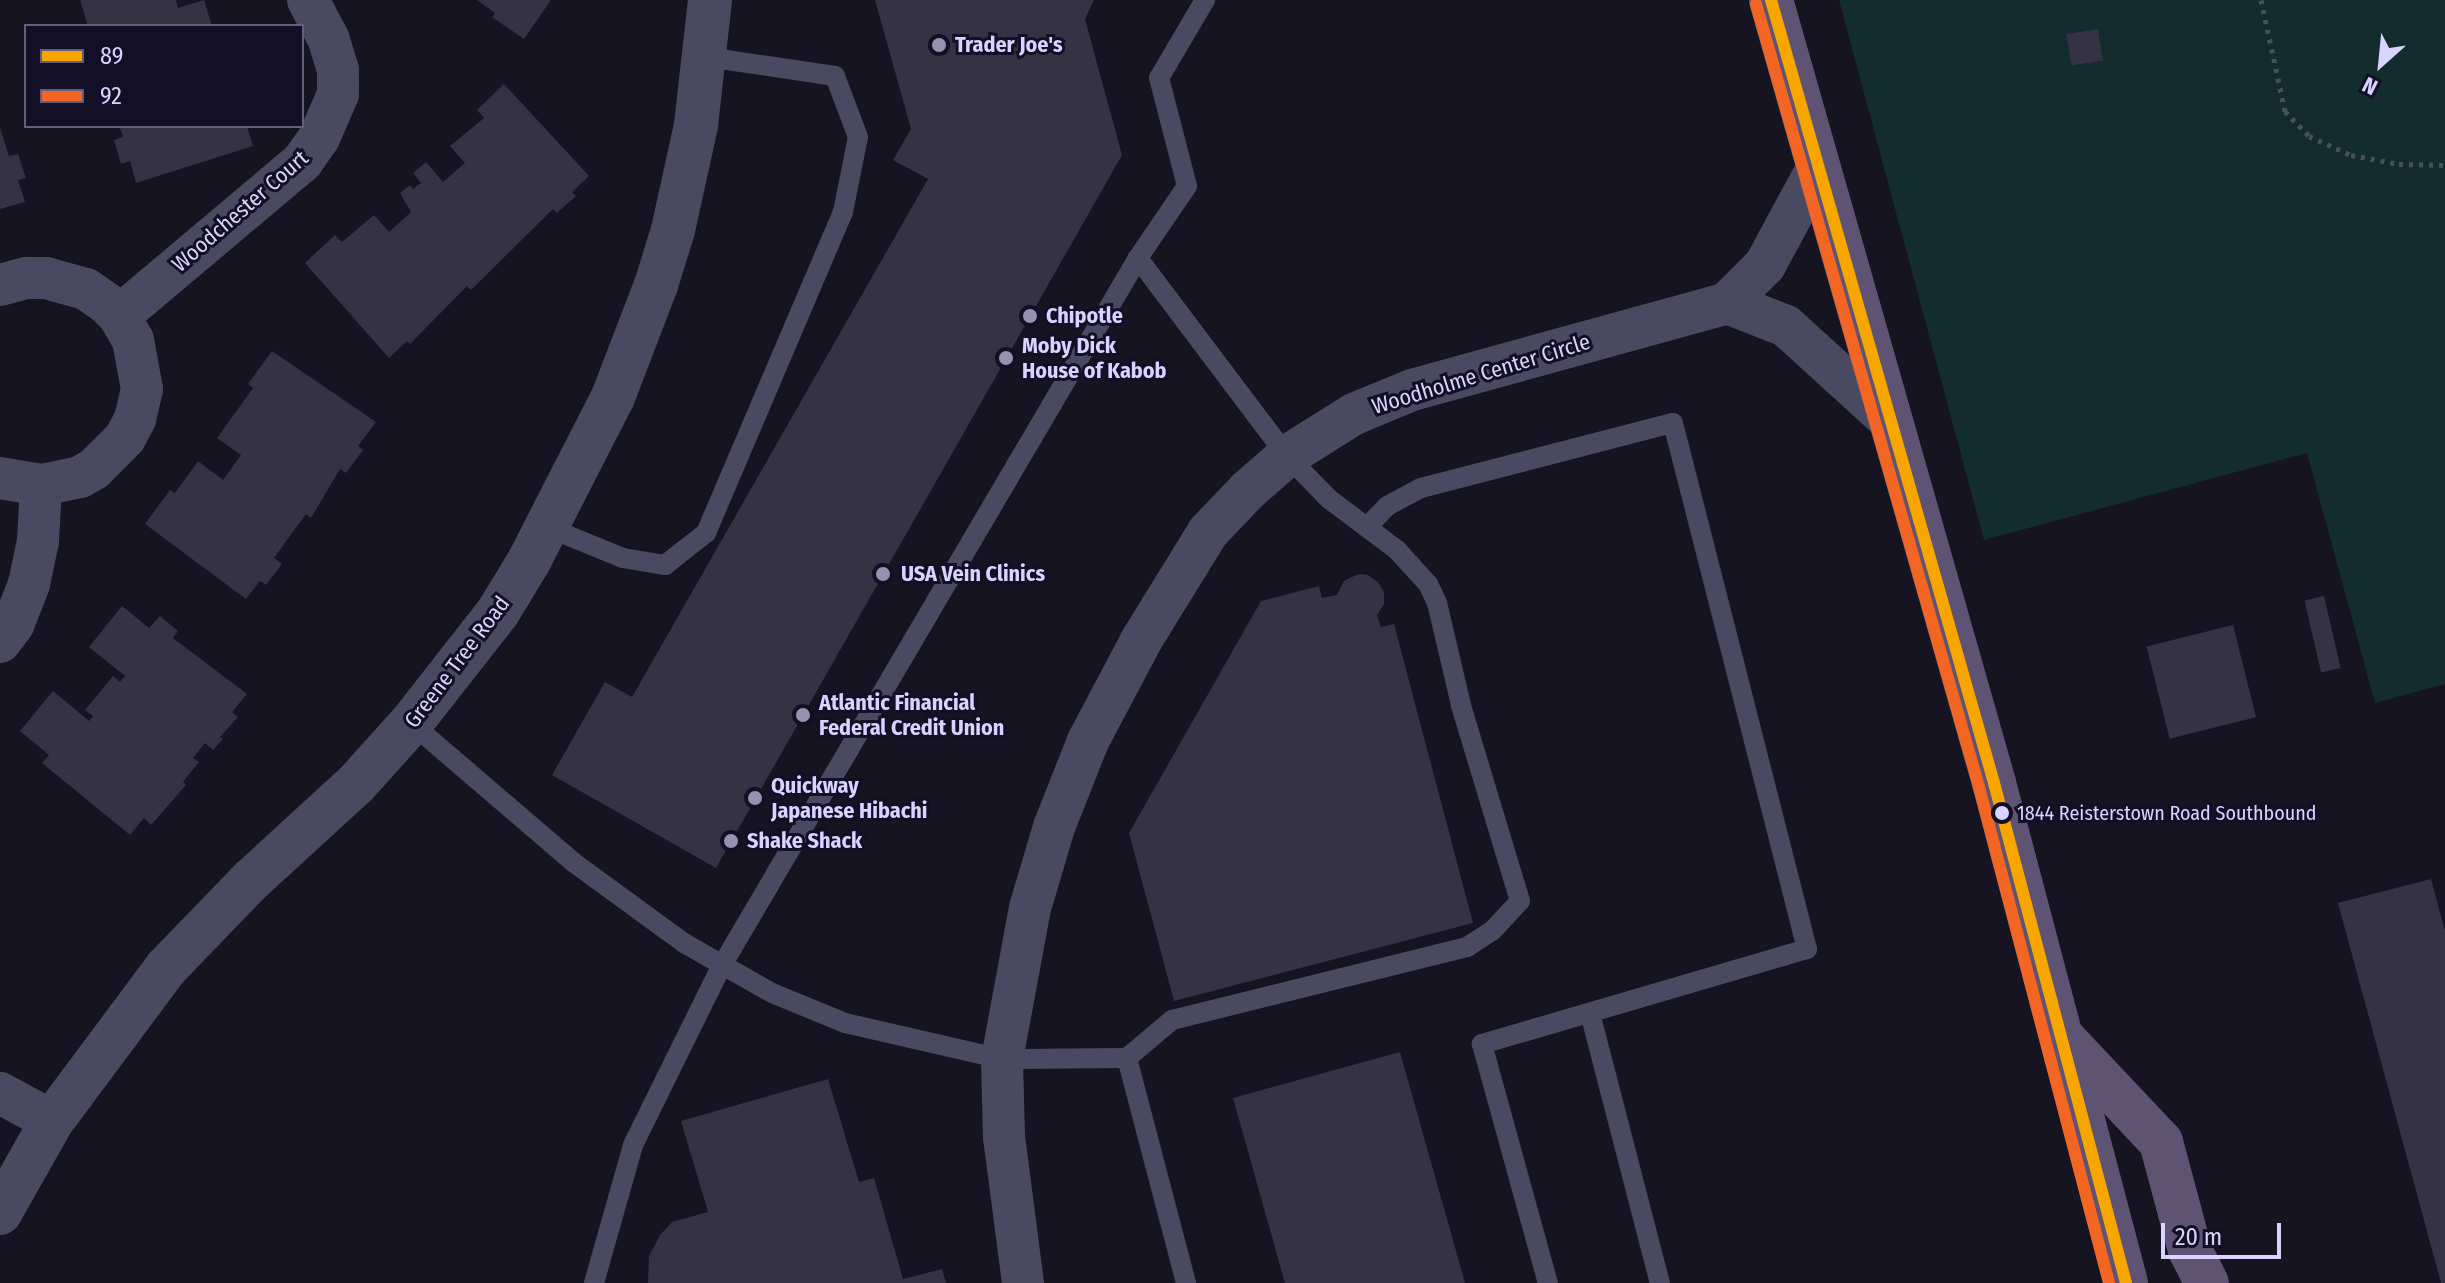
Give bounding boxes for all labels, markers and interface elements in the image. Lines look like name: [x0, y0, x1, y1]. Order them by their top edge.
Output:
legend: [24, 24, 304, 128]
north arrow: [2341, 24, 2421, 104]
place label: Trader Joe's: [955, 32, 1063, 58]
marker: Trader Joe's: [930, 36, 948, 54]
text: 89: [100, 42, 123, 70]
text: N: [2358, 71, 2382, 101]
text: 92: [100, 82, 122, 110]
street label: Woodchester Court: [167, 145, 313, 277]
place label: Chipotle: [1046, 303, 1123, 329]
marker: Chipotle: [1021, 307, 1039, 325]
street label: Woodholme Center Circle: [1369, 328, 1593, 420]
place label: Moby Dick House of Kabob: [1022, 332, 1166, 384]
marker: Moby Dick House of Kabob: [997, 349, 1015, 367]
place label: USA Vein Clinics: [901, 561, 1045, 587]
marker: USA Vein Clinics: [872, 563, 894, 585]
street label: Greene Tree Road: [399, 591, 515, 733]
place label: Atlantic Financial Federal Credit Union: [819, 689, 1004, 740]
marker: Atlantic Financial Federal Credit Union: [794, 706, 812, 724]
place label: Quickway Japanese Hibachi: [771, 772, 928, 824]
marker: Quickway Japanese Hibachi: [746, 789, 764, 807]
place label: 1844 Reisterstown Road Southbound: [2017, 801, 2316, 825]
marker: 1844 Reisterstown Road Southbound: [1994, 805, 2010, 821]
place label: Shake Shack: [747, 828, 862, 854]
marker: Shake Shack: [722, 832, 740, 850]
scale bar: [2165, 1207, 2285, 1257]
text: 20 m: [2175, 1223, 2222, 1251]

